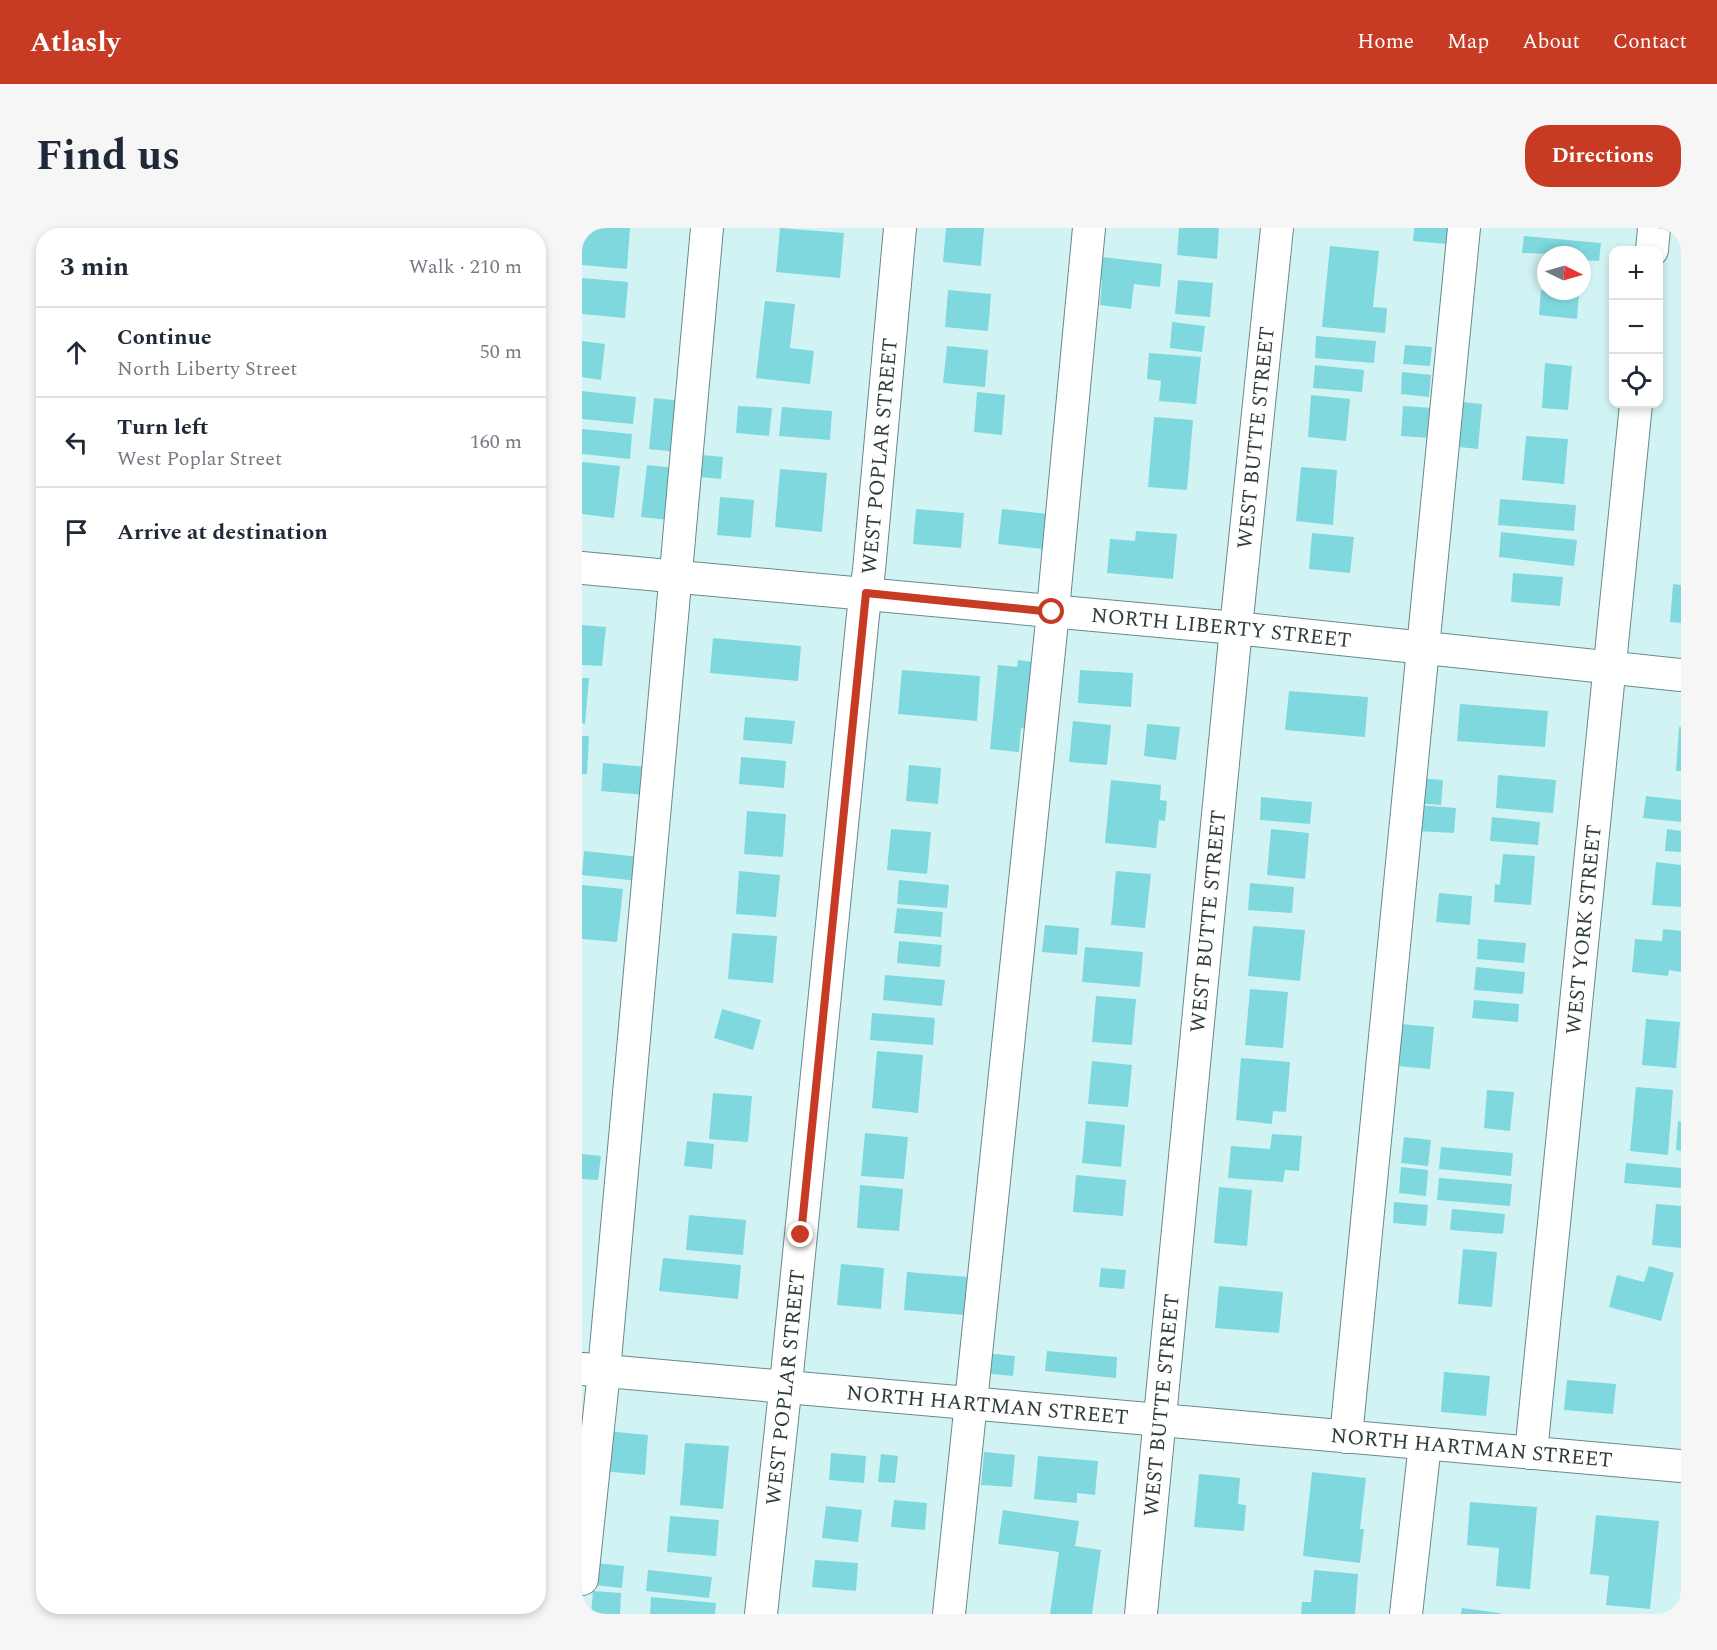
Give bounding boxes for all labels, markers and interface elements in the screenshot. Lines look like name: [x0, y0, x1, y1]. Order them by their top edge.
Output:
text: Atlasly: [30, 21, 120, 64]
text: Home: [1357, 26, 1414, 58]
text: Map: [1447, 26, 1489, 58]
text: About: [1522, 26, 1580, 58]
text: Contact: [1613, 26, 1687, 58]
text: Find us: [36, 125, 180, 188]
button: Directions: [1525, 125, 1681, 187]
north arrow: [1537, 246, 1591, 300]
map controls: [1609, 246, 1663, 408]
button: +: [1609, 246, 1663, 300]
text: 3 min: [60, 247, 129, 287]
text: Walk · 210 m: [409, 252, 522, 282]
button: −: [1609, 300, 1663, 354]
text: Continue: [117, 321, 212, 354]
street label: WEST BUTTE STREET: [1229, 325, 1284, 550]
icon: ahead: [60, 336, 93, 369]
text: 50 m: [480, 337, 522, 367]
street label: WEST POPLAR STREET: [854, 337, 907, 576]
text: North Liberty Street: [117, 354, 297, 384]
button: locate: [1609, 354, 1663, 408]
text: Turn left: [117, 411, 209, 444]
icon: left: [60, 426, 93, 459]
text: 160 m: [470, 427, 522, 457]
text: West Poplar Street: [117, 444, 282, 474]
icon: arrive: [60, 516, 93, 549]
text: Arrive at destination: [117, 516, 328, 549]
route start: [1038, 598, 1064, 624]
street label: NORTH LIBERTY STREET: [1090, 600, 1353, 657]
street label: WEST BUTTE STREET: [1182, 809, 1235, 1034]
street label: WEST YORK STREET: [1558, 823, 1611, 1036]
route end: [787, 1221, 813, 1247]
street label: WEST POPLAR STREET: [758, 1268, 814, 1507]
street label: WEST BUTTE STREET: [1135, 1292, 1189, 1518]
street label: NORTH HARTMAN STREET: [845, 1377, 1130, 1434]
street label: NORTH HARTMAN STREET: [1329, 1420, 1614, 1477]

